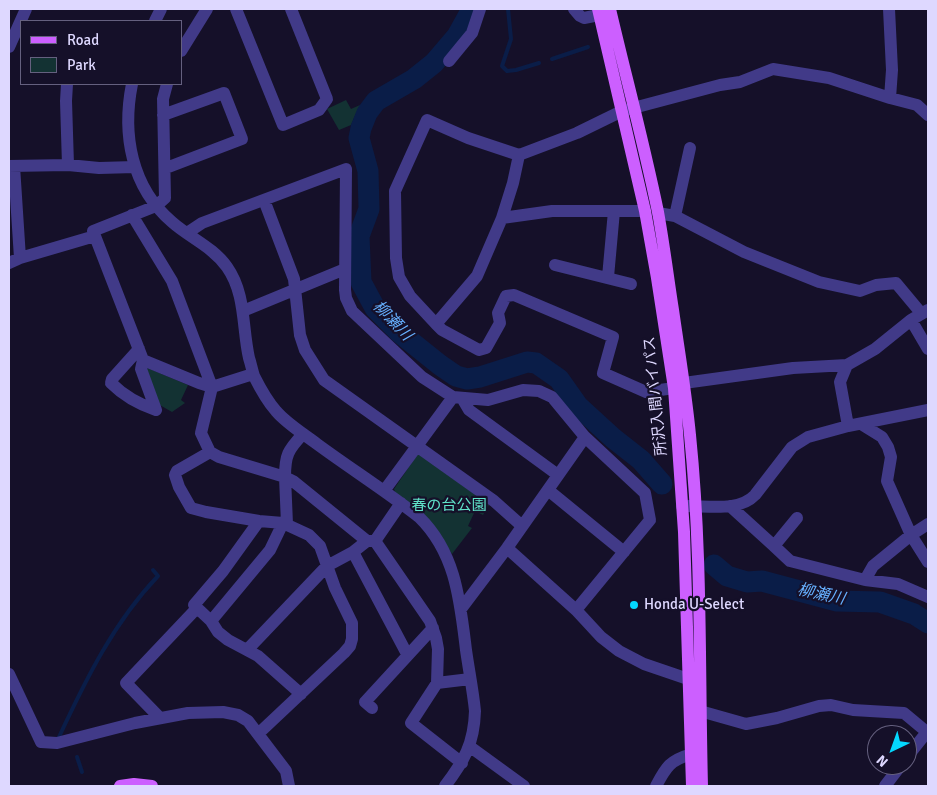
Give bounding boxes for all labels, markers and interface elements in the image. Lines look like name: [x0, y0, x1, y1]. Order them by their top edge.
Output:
legend: [20, 20, 182, 85]
text: Road: [67, 31, 99, 49]
text: Park: [67, 56, 96, 74]
water label: 柳瀬川: [368, 297, 416, 345]
street label: 所沢入間バイパス: [641, 335, 671, 457]
park label: 春の台公園: [412, 497, 486, 515]
water label: 柳瀬川: [796, 581, 846, 609]
place label: Honda U-Select: [644, 596, 744, 614]
marker: Honda U-Select: [628, 599, 640, 611]
north arrow: [867, 725, 917, 775]
text: N: [873, 751, 892, 770]

